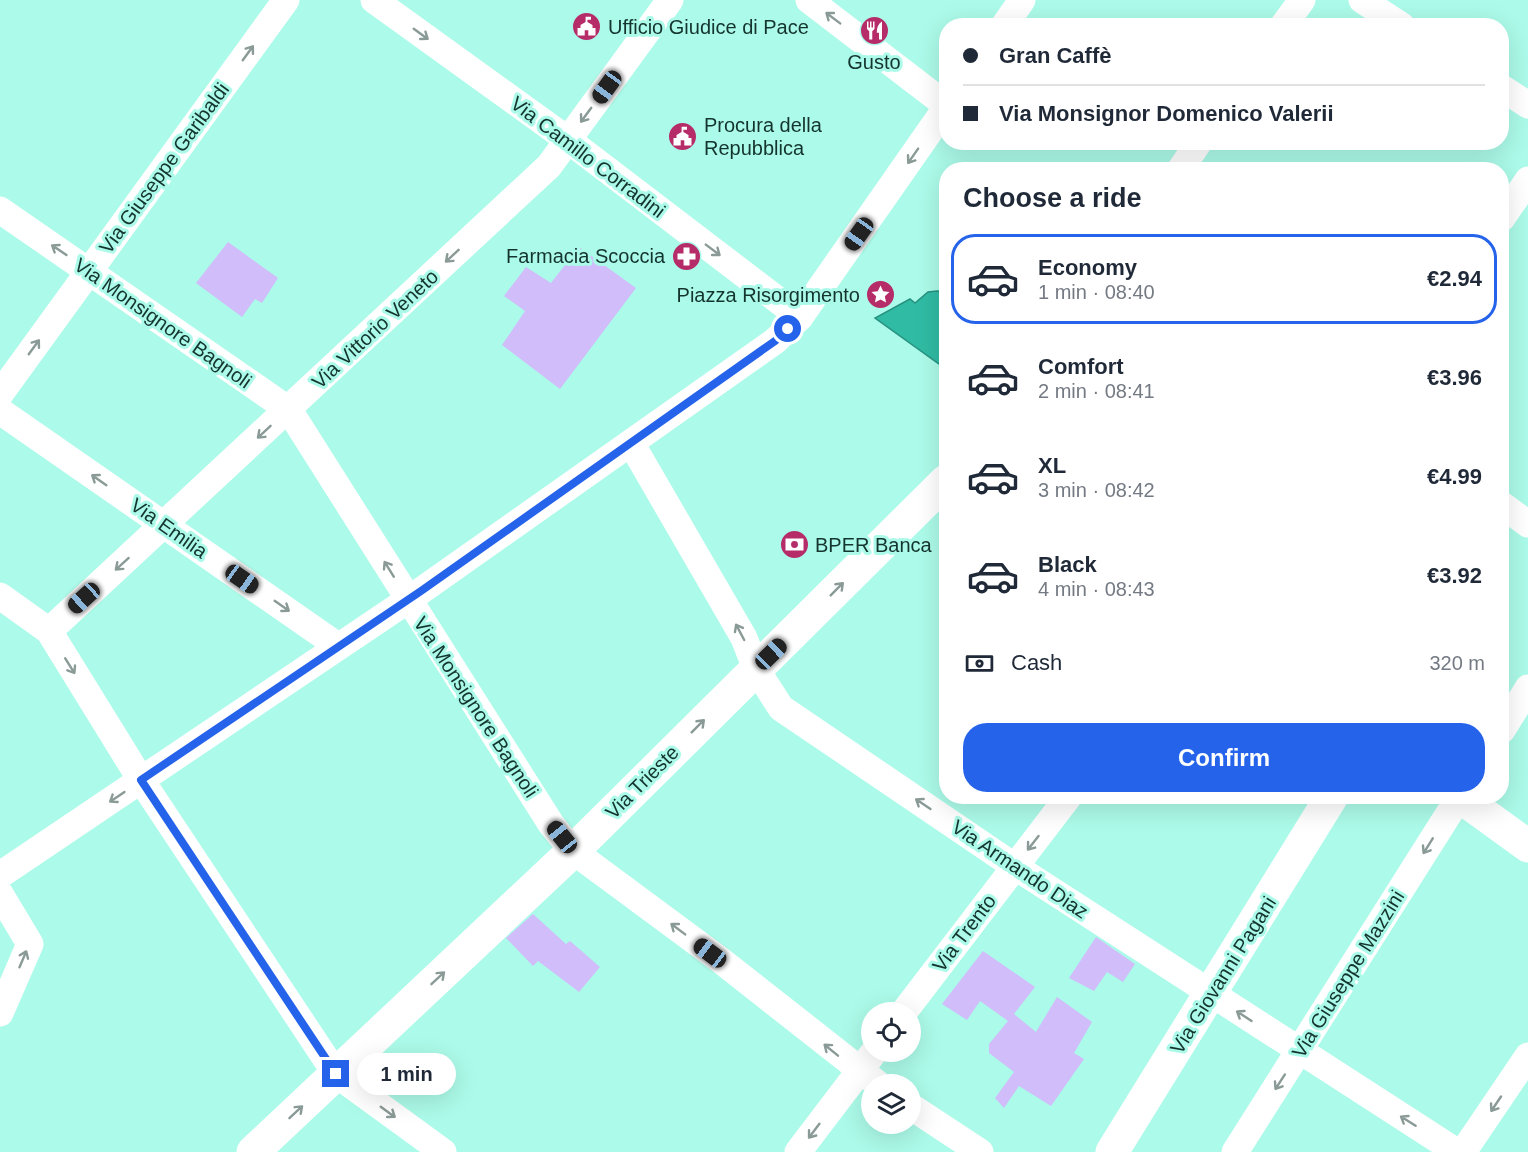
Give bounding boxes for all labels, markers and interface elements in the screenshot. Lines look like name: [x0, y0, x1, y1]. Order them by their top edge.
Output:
public building icon: Ufficio Giudice di Pace: [571, 11, 603, 43]
one-way arrow: [825, 12, 841, 25]
restaurant icon: Gusto: [858, 15, 890, 47]
place label: Ufficio Giudice di Pace: [608, 16, 809, 38]
one-way arrow: [413, 28, 429, 40]
text: Gran Caffè: [999, 43, 1111, 68]
one-way arrow: [241, 45, 254, 61]
place label: Gusto: [847, 51, 901, 73]
car: [589, 67, 625, 107]
street label: Via Giuseppe Garibaldi: [95, 78, 233, 258]
street label: Via Camillo Corradini: [507, 92, 669, 222]
text: Via Monsignor Domenico Valerii: [999, 101, 1334, 126]
one-way arrow: [580, 107, 592, 123]
place label: Procura della Repubblica: [704, 114, 823, 159]
public building icon: Procura della Repubblica: [667, 121, 699, 153]
one-way arrow: [907, 147, 919, 164]
text: Choose a ride: [963, 183, 1142, 213]
car: [841, 214, 877, 254]
pharmacy icon: Farmacia Scoccia: [670, 240, 702, 272]
one-way arrow: [51, 244, 67, 256]
one-way arrow: [704, 244, 720, 257]
place label: Farmacia Scoccia: [506, 245, 666, 267]
one-way arrow: [445, 249, 460, 263]
icon: car: [966, 252, 1020, 306]
street label: Via Monsignore Bagnoli: [70, 254, 256, 392]
text: Economy: [1038, 255, 1137, 280]
street label: Via Vittorio Veneto: [308, 265, 442, 393]
text: €2.94: [1427, 266, 1482, 291]
place icon: Piazza Risorgimento: [865, 279, 897, 311]
text: 1 min · 08:40: [1038, 281, 1155, 303]
place label: Piazza Risorgimento: [677, 284, 860, 306]
route start: [774, 315, 801, 342]
one-way arrow: [28, 339, 41, 355]
icon: car: [966, 351, 1020, 405]
text: Comfort: [1038, 354, 1124, 379]
text: €3.96: [1427, 365, 1482, 390]
text: 2 min · 08:41: [1038, 380, 1155, 402]
one-way arrow: [257, 425, 272, 439]
icon: car: [966, 450, 1020, 504]
text: XL: [1038, 453, 1066, 478]
text: €4.99: [1427, 464, 1482, 489]
one-way arrow: [92, 474, 108, 486]
text: 3 min · 08:42: [1038, 479, 1155, 501]
street label: Via Emilia: [126, 494, 212, 563]
bank icon: BPER Banca: [778, 529, 810, 561]
place label: BPER Banca: [815, 534, 933, 556]
icon: car: [966, 549, 1020, 603]
text: Black: [1038, 552, 1097, 577]
one-way arrow: [114, 557, 129, 571]
car: [222, 561, 262, 597]
one-way arrow: [382, 561, 394, 578]
text: €3.92: [1427, 563, 1482, 588]
text: 4 min · 08:43: [1038, 578, 1155, 600]
car: [65, 579, 103, 617]
one-way arrow: [830, 581, 845, 596]
one-way arrow: [273, 600, 289, 612]
street label: Via Monsignore Bagnoli: [409, 613, 543, 801]
one-way arrow: [734, 624, 746, 641]
car: [752, 635, 790, 673]
icon: cash: [963, 647, 996, 680]
text: Cash: [1011, 650, 1062, 675]
text: 320 m: [1429, 652, 1485, 674]
one-way arrow: [64, 657, 77, 674]
one-way arrow: [691, 718, 706, 733]
button: Confirm: [963, 723, 1485, 792]
street label: Via Trieste: [601, 741, 683, 823]
one-way arrow: [109, 791, 126, 803]
one-way arrow: [916, 798, 932, 810]
street label: Via Armando Diaz: [948, 815, 1092, 923]
car: [544, 817, 580, 857]
one-way arrow: [1026, 834, 1039, 850]
one-way arrow: [1422, 837, 1434, 854]
street label: Via Giuseppe Mazzini: [1288, 886, 1408, 1062]
street label: Via Trento: [928, 890, 1000, 976]
street label: Via Giovanni Pagani: [1166, 892, 1280, 1058]
one-way arrow: [670, 923, 686, 936]
car: [690, 935, 730, 971]
one-way arrow: [18, 950, 29, 968]
one-way arrow: [430, 971, 445, 985]
map controls: [861, 1002, 921, 1134]
button: locate: [861, 1002, 921, 1062]
one-way arrow: [1235, 1009, 1252, 1022]
one-way arrow: [824, 1043, 840, 1056]
callout: 1 min: [357, 1053, 456, 1095]
route end: [322, 1060, 349, 1087]
text: 1 min: [380, 1063, 433, 1085]
one-way arrow: [1273, 1073, 1285, 1090]
button: layers: [861, 1074, 921, 1134]
one-way arrow: [1489, 1095, 1501, 1112]
one-way arrow: [288, 1105, 303, 1119]
one-way arrow: [380, 1106, 396, 1118]
one-way arrow: [1400, 1114, 1417, 1126]
one-way arrow: [807, 1123, 820, 1139]

